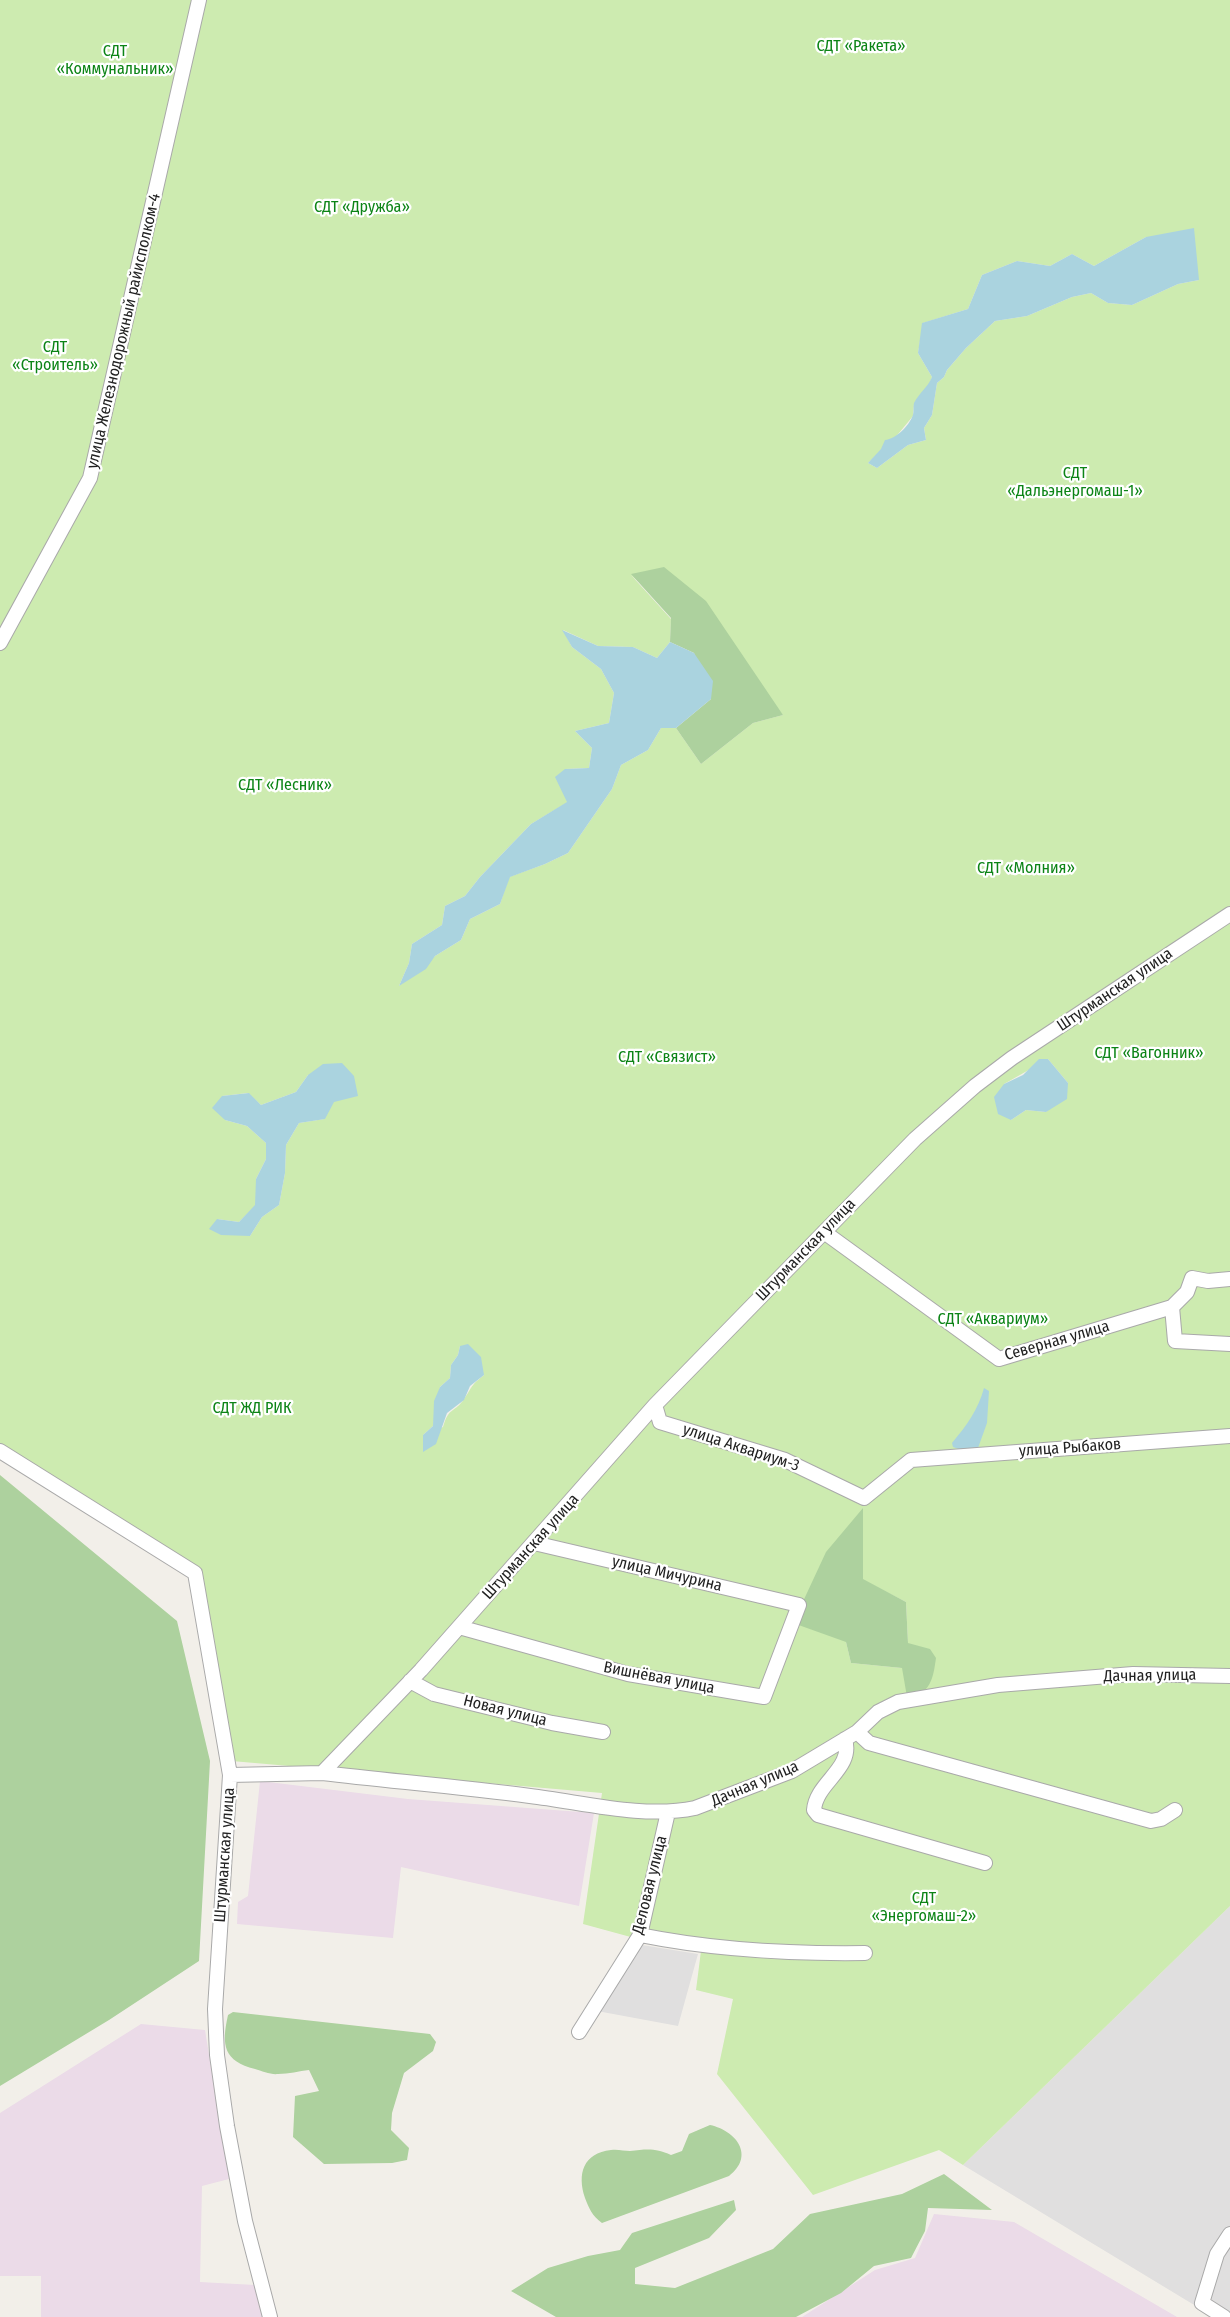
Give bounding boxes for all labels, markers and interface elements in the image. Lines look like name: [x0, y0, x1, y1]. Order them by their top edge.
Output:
park label: СДТ «Ракета»: [816, 37, 906, 57]
park label: СДТ «Коммунальник»: [56, 42, 174, 80]
street label: улица Железнодорожный райисполком-4: [83, 191, 165, 471]
park label: СДТ «Дружба»: [314, 198, 410, 218]
park label: СДТ «Строитель»: [12, 338, 98, 376]
park label: СДТ «Дальэнергомаш-1»: [1007, 464, 1143, 502]
park label: СДТ «Лесник»: [238, 776, 332, 796]
park label: СДТ «Молния»: [977, 859, 1075, 879]
street label: Штурманская улица: [1054, 944, 1176, 1036]
park label: СДТ «Вагонник»: [1094, 1044, 1204, 1064]
park label: СДТ «Связист»: [618, 1048, 716, 1068]
street label: Штурманская улица: [752, 1195, 860, 1305]
park label: СДТ «Аквариум»: [938, 1310, 1048, 1330]
street label: Северная улица: [1002, 1317, 1112, 1365]
park label: СДТ ЖД РИК: [212, 1399, 292, 1419]
street label: улица Аквариум-3: [680, 1420, 802, 1476]
street label: улица Рыбаков: [1018, 1435, 1122, 1461]
street label: Штурманская улица: [479, 1490, 583, 1604]
street label: улица Мичурина: [610, 1552, 724, 1596]
street label: Вишнёвая улица: [602, 1658, 716, 1698]
street label: Дачная улица: [1103, 1666, 1197, 1686]
street label: Новая улица: [461, 1691, 549, 1731]
street label: Дачная улица: [709, 1757, 801, 1811]
street label: Штурманская улица: [211, 1787, 239, 1923]
street label: Деловая улица: [628, 1834, 672, 1936]
park label: СДТ «Энергомаш-2»: [872, 1889, 976, 1927]

